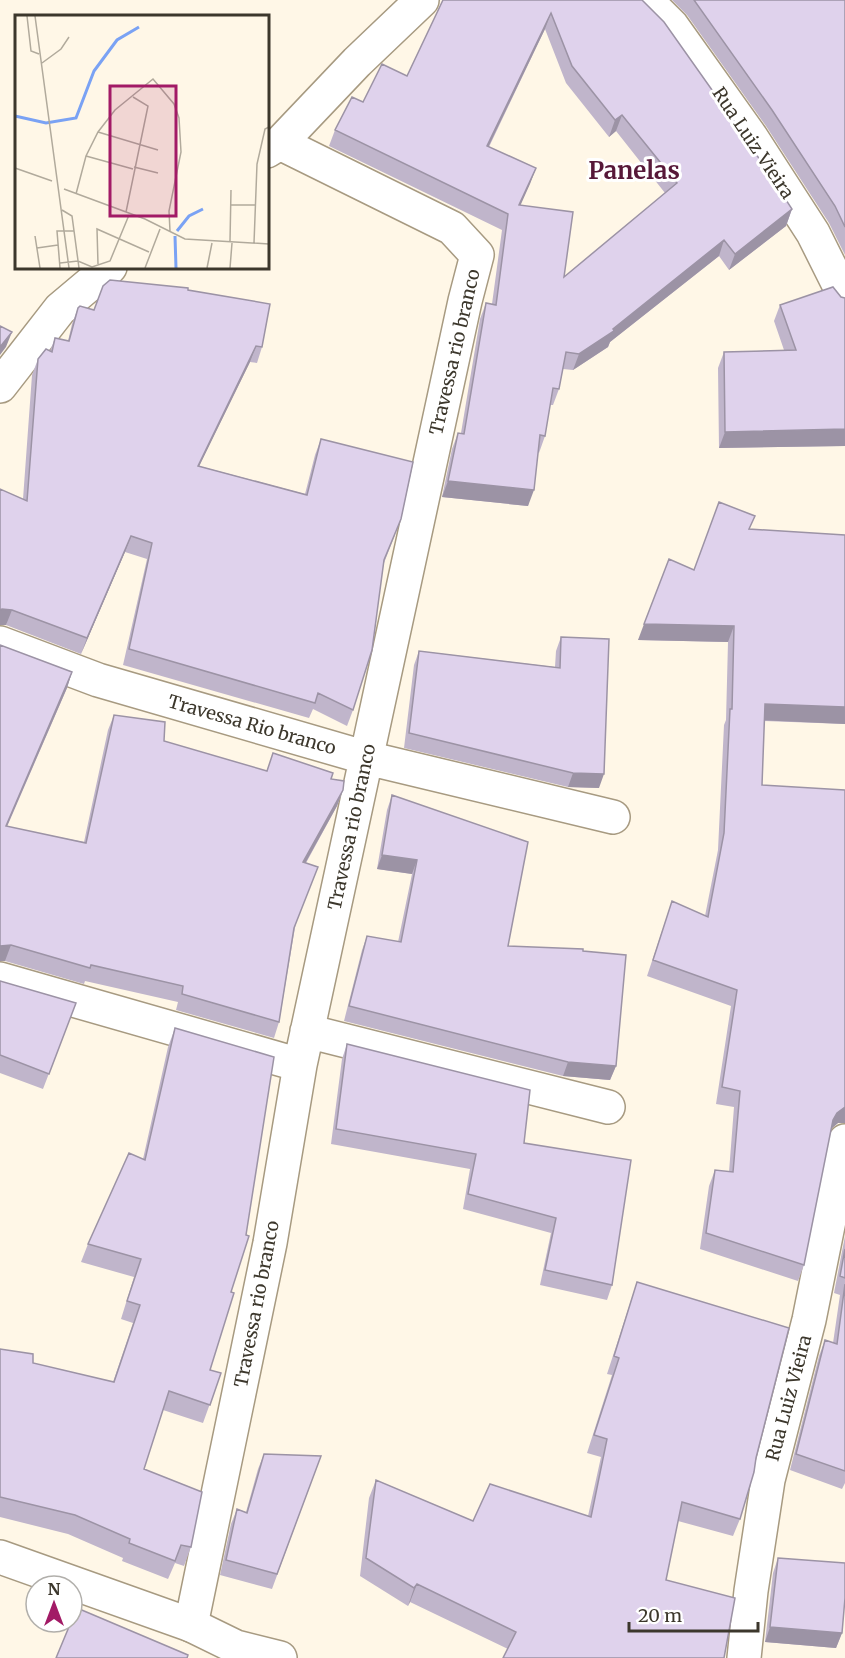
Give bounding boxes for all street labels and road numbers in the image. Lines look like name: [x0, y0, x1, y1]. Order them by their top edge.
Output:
street label: Rua Luiz Vieira: [708, 82, 799, 203]
street label: Travessa rio branco: [424, 267, 485, 437]
street label: Travessa Rio branco: [165, 690, 339, 760]
street label: Travessa rio branco: [323, 742, 380, 912]
street label: Travessa rio branco: [229, 1219, 284, 1389]
street label: Rua Luiz Vieira: [761, 1332, 817, 1464]

